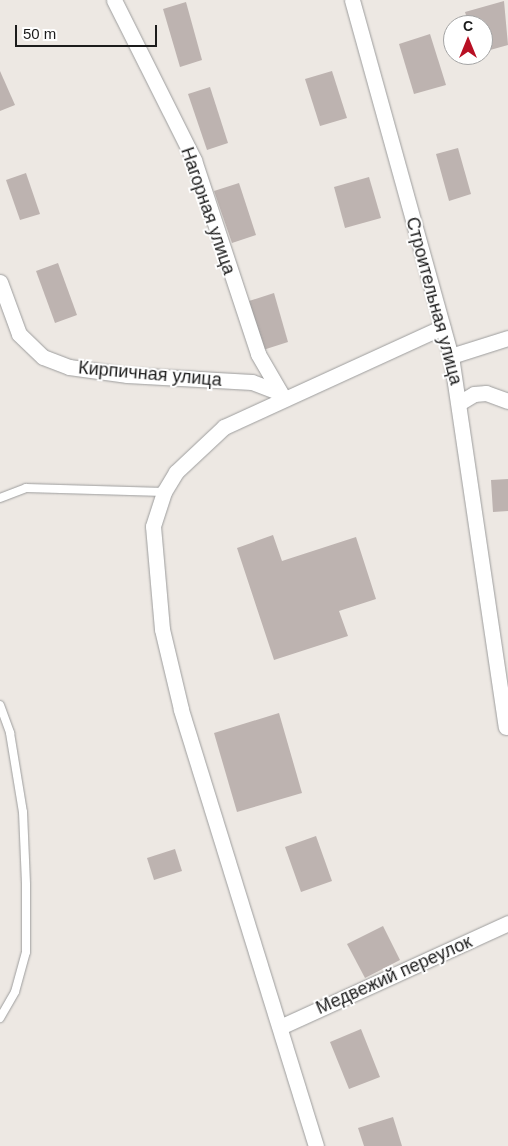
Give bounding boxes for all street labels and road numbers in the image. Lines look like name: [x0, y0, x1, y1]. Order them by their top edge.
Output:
street label: Нагорная улица: [176, 144, 240, 278]
street label: Строительная улица: [401, 215, 467, 387]
street label: Кирпичная улица: [77, 357, 223, 391]
street label: Медвежий переулок: [313, 931, 475, 1019]

